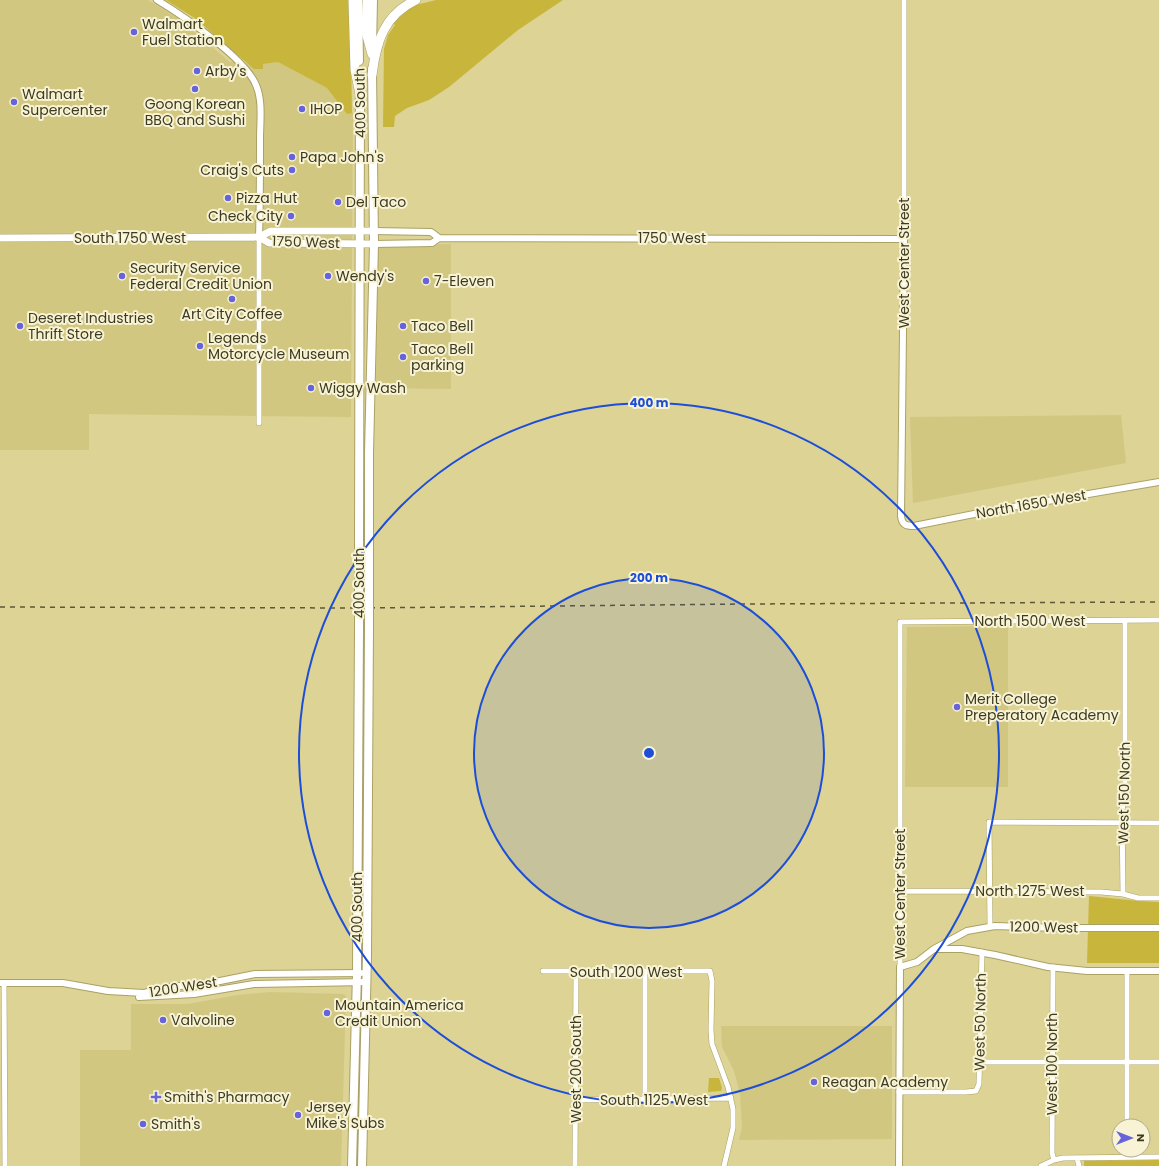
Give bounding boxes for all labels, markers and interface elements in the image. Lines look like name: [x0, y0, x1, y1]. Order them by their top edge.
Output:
place label: Walmart Fuel Station: [142, 14, 223, 50]
marker: Walmart Fuel Station: [129, 27, 139, 37]
place label: Arby's: [205, 61, 247, 81]
marker: Arby's: [192, 66, 202, 76]
street label: 400 South: [349, 68, 371, 138]
place label: Walmart Supercenter: [22, 84, 108, 120]
marker: Goong Korean BBQ and Sushi: [190, 84, 200, 94]
place label: Goong Korean BBQ and Sushi: [145, 94, 245, 130]
marker: Walmart Supercenter: [9, 97, 19, 107]
place label: IHOP: [310, 99, 342, 119]
marker: IHOP: [297, 104, 307, 114]
place label: Papa John's: [300, 147, 384, 167]
marker: Papa John's: [287, 152, 297, 162]
place label: Craig's Cuts: [200, 160, 284, 180]
marker: Craig's Cuts: [287, 165, 297, 175]
place label: Pizza Hut: [236, 188, 297, 208]
place label: Del Taco: [346, 192, 406, 212]
marker: Pizza Hut: [223, 193, 233, 203]
marker: Del Taco: [333, 197, 343, 207]
street label: West Center Street: [894, 198, 914, 328]
place label: Check City: [208, 206, 283, 226]
marker: Check City: [286, 211, 296, 221]
street label: South 1750 West: [74, 228, 186, 248]
street label: 1750 West: [638, 228, 706, 248]
street label: 1750 West: [272, 231, 340, 253]
place label: Security Service Federal Credit Union: [130, 258, 272, 294]
place label: Wendy's: [336, 266, 394, 286]
marker: Security Service Federal Credit Union: [117, 271, 127, 281]
marker: Wendy's: [323, 271, 333, 281]
place label: 7-Eleven: [434, 271, 494, 291]
marker: 7-Eleven: [421, 276, 431, 286]
marker: Art City Coffee: [227, 294, 237, 304]
place label: Art City Coffee: [182, 304, 283, 324]
place label: Deseret Industries Thrift Store: [28, 308, 153, 344]
place label: Taco Bell: [411, 316, 473, 336]
marker: Deseret Industries Thrift Store: [15, 321, 25, 331]
marker: Taco Bell: [398, 321, 408, 331]
place label: Legends Motorcycle Museum: [208, 328, 349, 364]
place label: Taco Bell parking: [411, 339, 473, 375]
marker: Legends Motorcycle Museum: [195, 341, 205, 351]
marker: Taco Bell parking: [398, 352, 408, 362]
place label: Wiggy Wash: [319, 378, 406, 398]
marker: Wiggy Wash: [306, 383, 316, 393]
text: 400 m: [629, 394, 669, 411]
street label: North 1650 West: [974, 484, 1088, 524]
street label: 400 South: [349, 548, 369, 618]
text: 200 m: [630, 569, 668, 586]
street label: North 1500 West: [974, 611, 1086, 631]
place label: Merit College Preperatory Academy: [965, 689, 1119, 725]
marker: Merit College Preperatory Academy: [952, 702, 962, 712]
street label: West 150 North: [1113, 742, 1135, 844]
centre of rings: [642, 746, 656, 760]
street label: West Center Street: [890, 829, 910, 959]
street label: 400 South: [347, 872, 367, 942]
street label: North 1275 West: [975, 881, 1085, 901]
street label: 1200 West: [1010, 916, 1078, 938]
street label: South 1200 West: [570, 962, 682, 982]
street label: 1200 West: [148, 972, 218, 1002]
street label: West 50 North: [969, 973, 991, 1071]
place label: Mountain America Credit Union: [335, 995, 464, 1031]
marker: Mountain America Credit Union: [322, 1008, 332, 1018]
place label: Valvoline: [171, 1010, 235, 1030]
street label: West 100 North: [1042, 1013, 1062, 1115]
marker: Valvoline: [158, 1015, 168, 1025]
street label: West 200 South: [566, 1015, 586, 1123]
place label: Reagan Academy: [822, 1072, 948, 1092]
marker: Reagan Academy: [809, 1077, 819, 1087]
place label: Smith's Pharmacy: [164, 1087, 290, 1107]
street label: South 1125 West: [600, 1090, 708, 1110]
marker: Smith's Pharmacy: [151, 1092, 161, 1102]
place label: Jersey Mike's Subs: [306, 1097, 385, 1133]
marker: Jersey Mike's Subs: [293, 1110, 303, 1120]
place label: Smith's: [151, 1114, 201, 1134]
north arrow: [1111, 1118, 1151, 1158]
marker: Smith's: [138, 1119, 148, 1129]
text: N: [1133, 1134, 1149, 1142]

